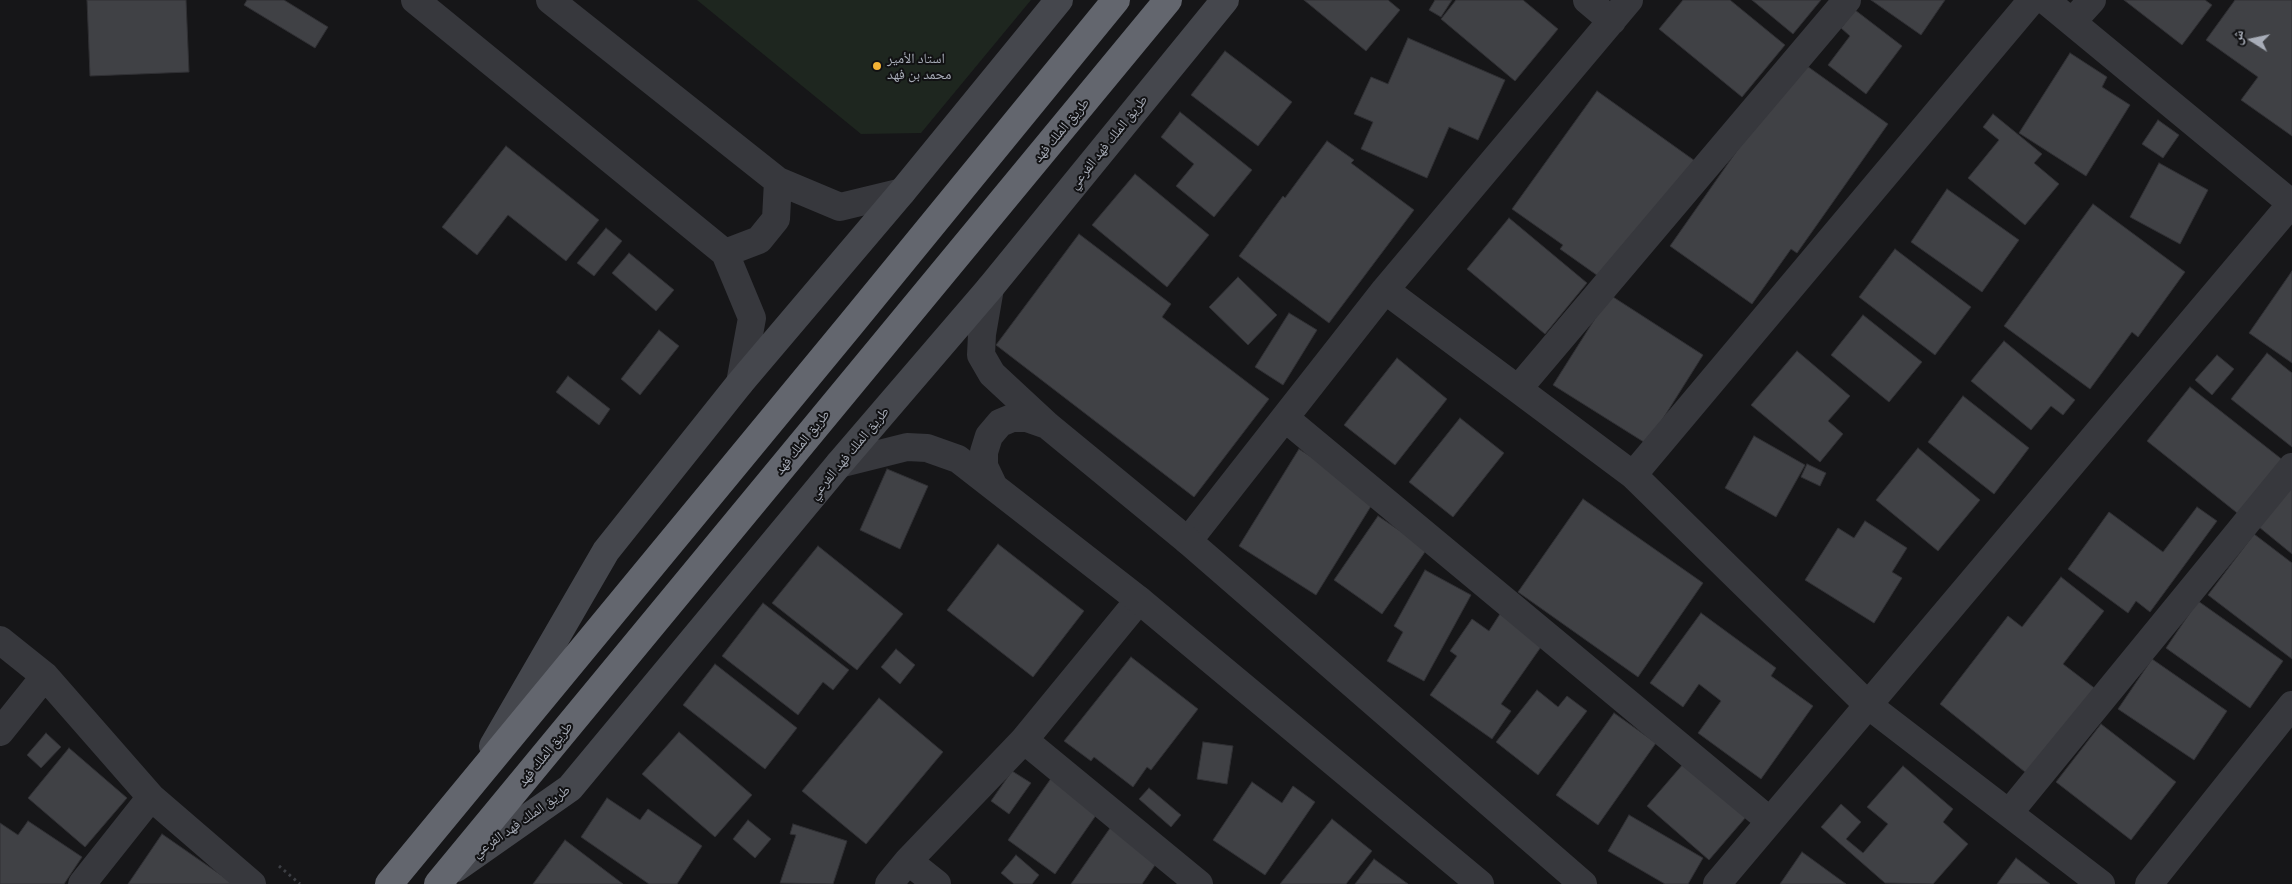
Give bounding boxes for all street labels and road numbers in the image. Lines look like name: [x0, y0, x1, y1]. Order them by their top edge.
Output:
street label: طريق الملك فهد الفرعي: [1065, 92, 1151, 192]
street label: طريق الملك فهد: [1029, 94, 1093, 166]
street label: طريق الملك فهد الفرعي: [805, 403, 893, 503]
street label: طريق الملك فهد: [771, 406, 833, 478]
street label: طريق الملك فهد: [514, 718, 576, 790]
street label: طريق الملك فهد الفرعي: [469, 781, 573, 861]

